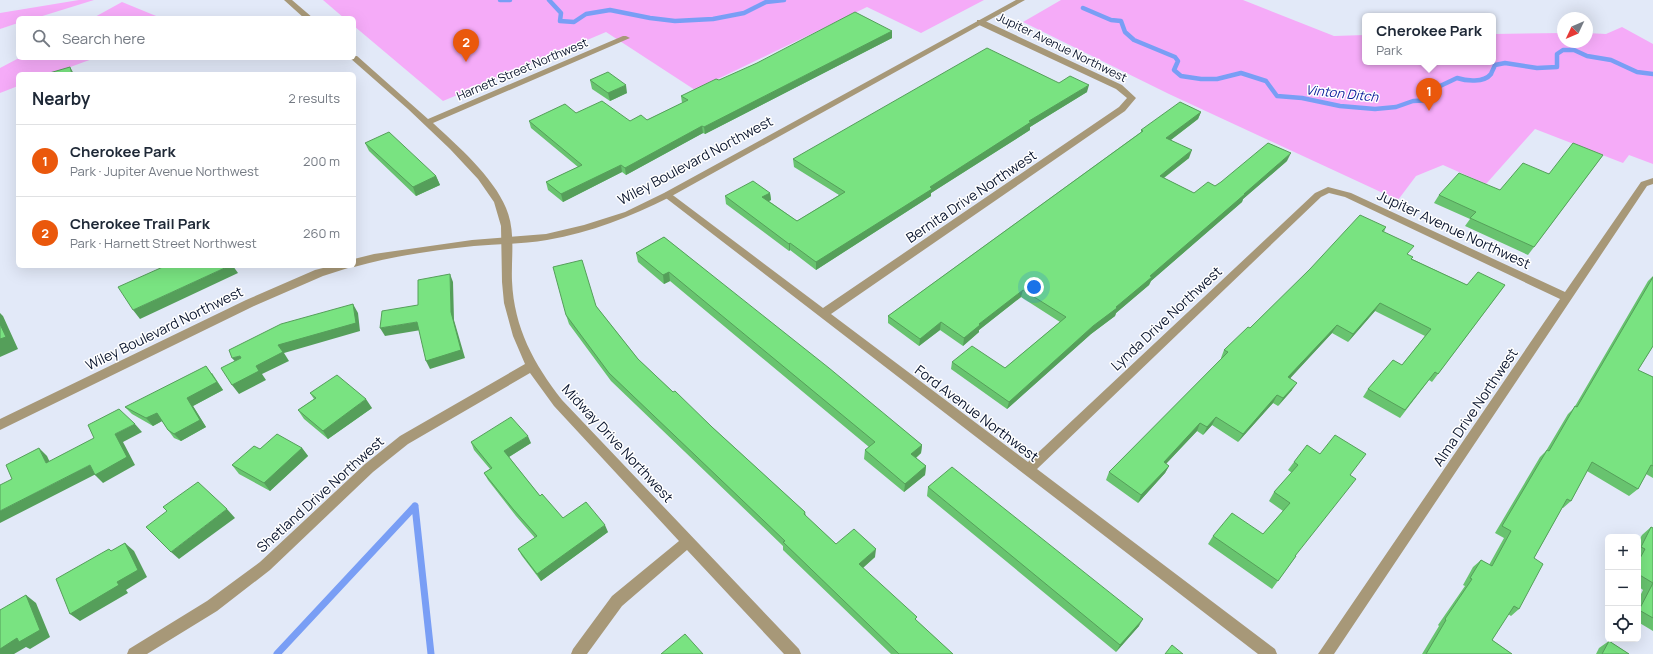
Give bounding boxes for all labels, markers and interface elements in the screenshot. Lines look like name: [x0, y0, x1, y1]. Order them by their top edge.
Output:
street label: Jupiter Avenue Northwest: [994, 8, 1130, 86]
north arrow: [1557, 12, 1593, 48]
popup: [1362, 13, 1496, 65]
search box: [16, 16, 356, 60]
text: Cherokee Park: [1376, 20, 1482, 41]
icon: search: [30, 27, 52, 49]
text: Search here: [62, 28, 145, 49]
pin: 2: [453, 29, 479, 62]
street label: Harnett Street Northwest: [454, 34, 590, 104]
text: Park: [1376, 41, 1402, 59]
pin: 1: [1416, 78, 1442, 111]
water label: Vinton Ditch: [1305, 80, 1380, 106]
text: Nearby: [32, 87, 90, 110]
text: 2 results: [288, 89, 340, 107]
street label: Wiley Boulevard Northwest: [614, 111, 776, 209]
text: Cherokee Park: [70, 141, 176, 162]
street label: Bernita Drive Northwest: [902, 145, 1040, 247]
text: 1: [42, 152, 48, 170]
text: 200 m: [303, 152, 340, 170]
text: Park · Jupiter Avenue Northwest: [70, 162, 259, 180]
street label: Jupiter Avenue Northwest: [1374, 185, 1534, 273]
text: Cherokee Trail Park: [70, 213, 210, 234]
text: 2: [41, 224, 49, 242]
text: 260 m: [303, 224, 340, 242]
text: Park · Harnett Street Northwest: [70, 234, 257, 252]
street label: Lynda Drive Northwest: [1107, 261, 1226, 374]
your location: [1024, 277, 1044, 297]
street label: Wiley Boulevard Northwest: [82, 281, 246, 374]
street label: Alma Drive Northwest: [1428, 344, 1522, 470]
street label: Ford Avenue Northwest: [911, 360, 1043, 466]
street label: Midway Drive Northwest: [558, 380, 678, 507]
street label: Shetland Drive Northwest: [252, 431, 388, 556]
map controls: [1605, 534, 1641, 642]
button: +: [1605, 534, 1641, 570]
button: −: [1605, 570, 1641, 606]
button: locate: [1605, 606, 1641, 642]

